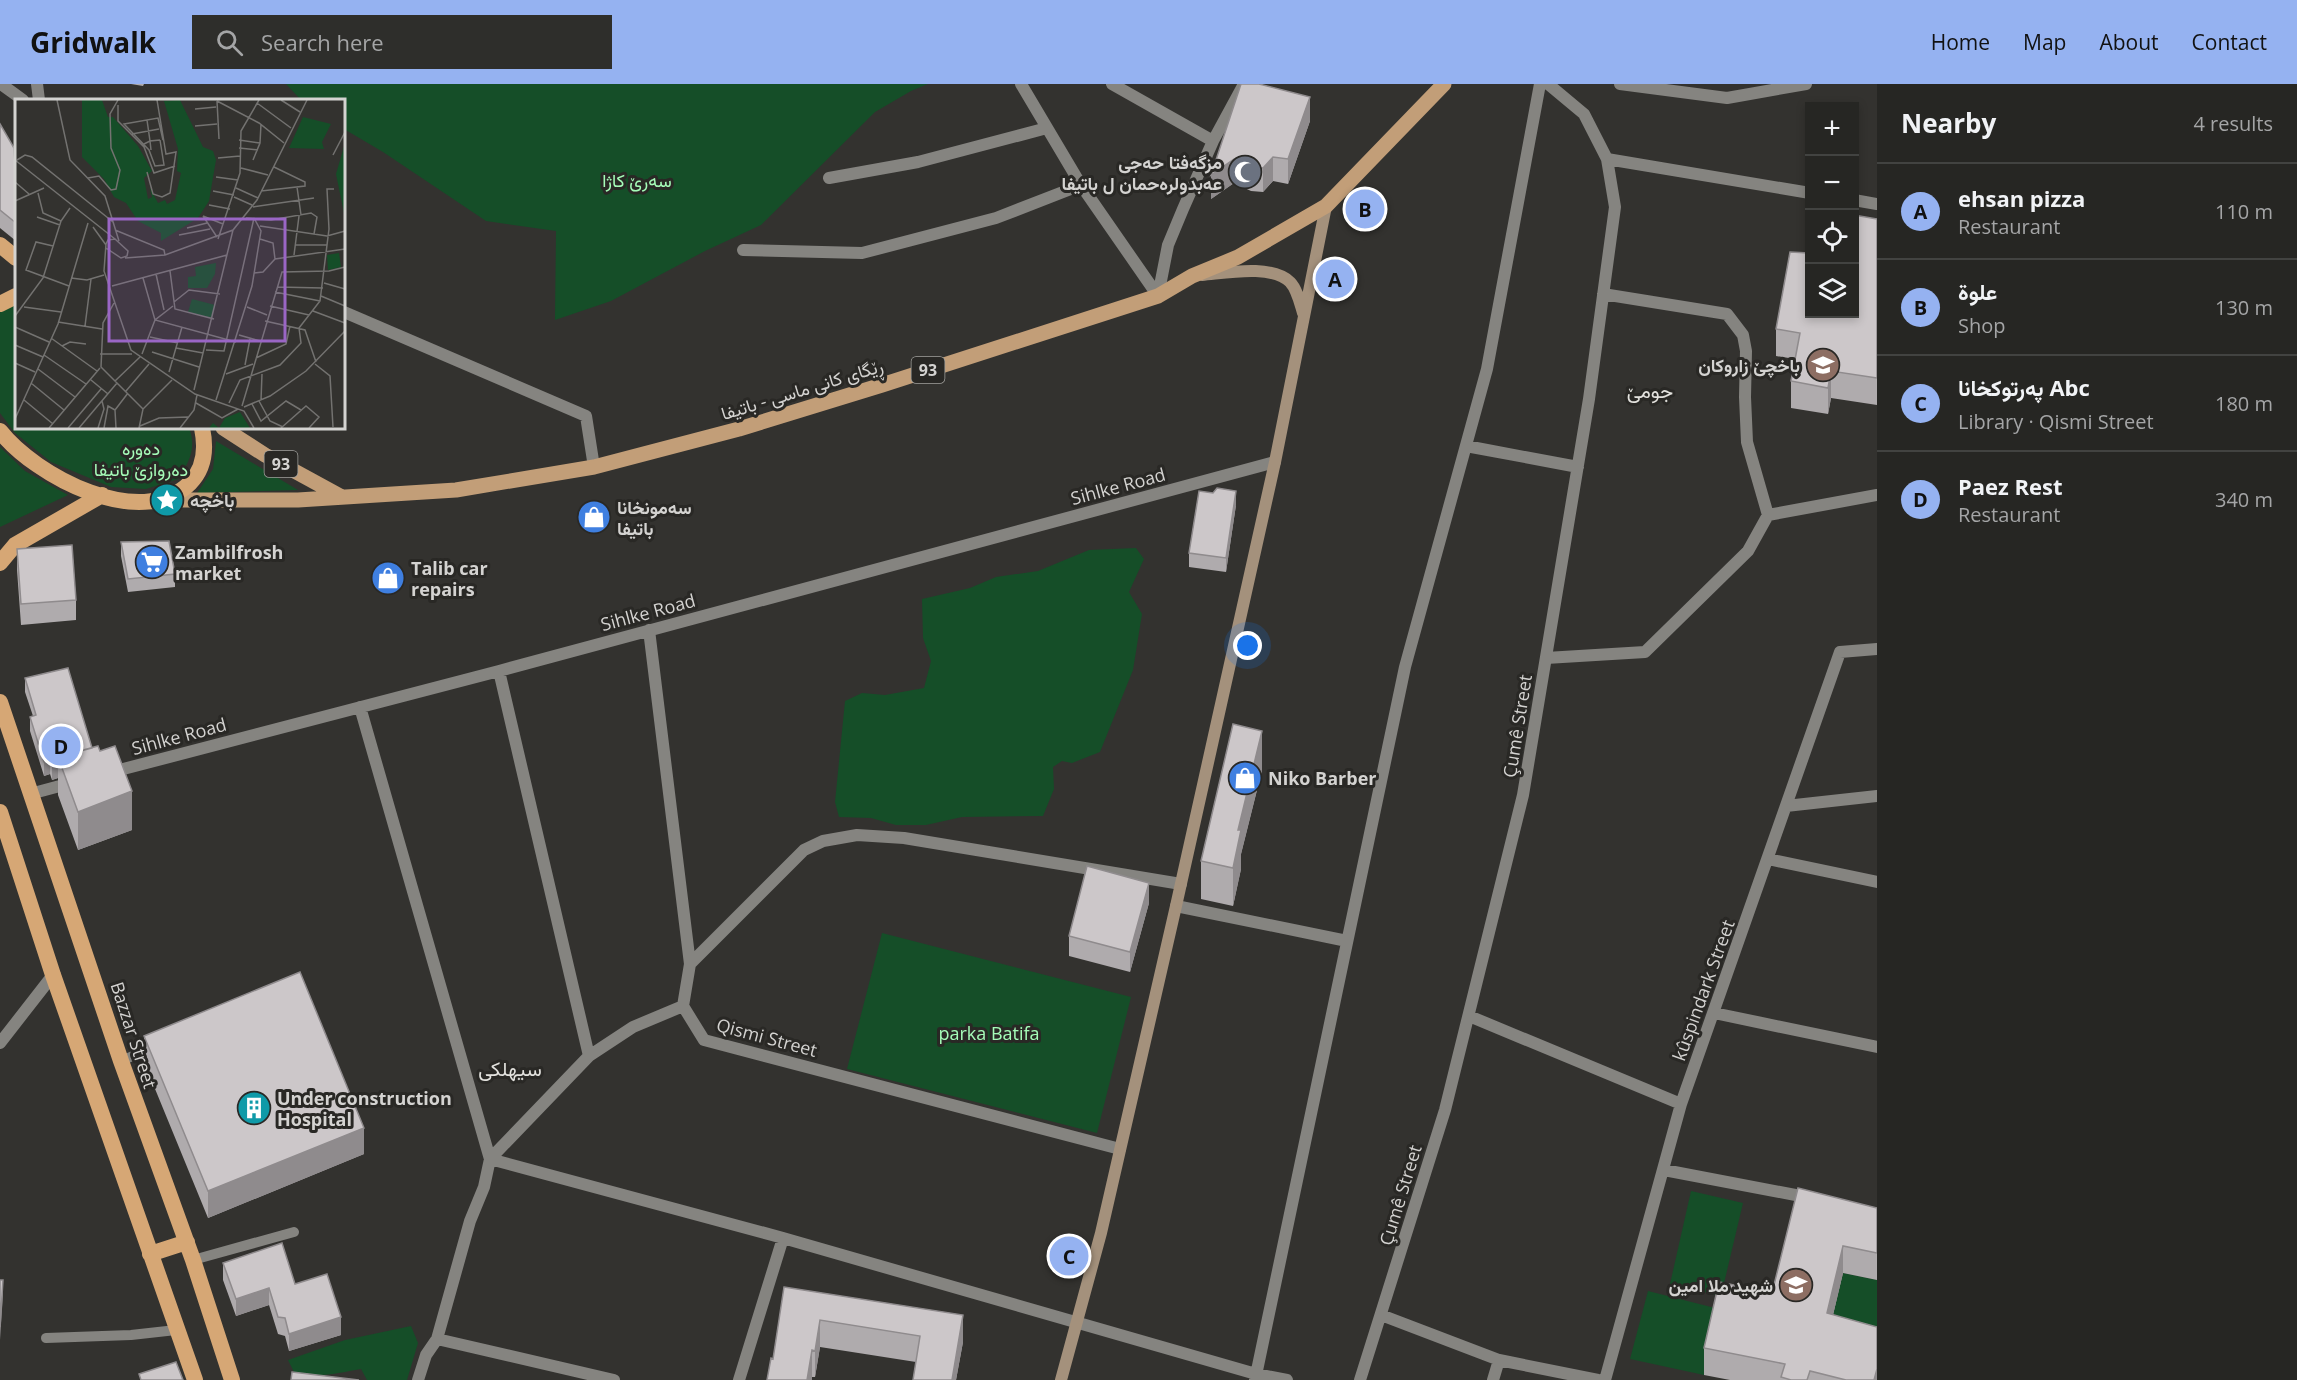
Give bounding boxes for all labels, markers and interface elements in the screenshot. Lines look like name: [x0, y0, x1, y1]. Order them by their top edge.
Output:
search box: [192, 15, 612, 69]
text: Gridwalk: [30, 23, 156, 61]
icon: search: [213, 26, 246, 59]
text: Search here: [261, 27, 384, 57]
text: Home: [1931, 28, 1990, 56]
text: Map: [2023, 28, 2066, 56]
text: About: [2099, 28, 2159, 56]
text: Contact: [2192, 28, 2267, 56]
inset map: [15, 99, 345, 429]
map controls: [1805, 102, 1859, 318]
button: +: [1805, 102, 1859, 156]
text: Nearby: [1901, 105, 1996, 141]
text: 4 results: [2193, 110, 2273, 137]
place label: مزگەفتا حەجی عەبدولرەحمان ل باتیفا: [1061, 150, 1222, 195]
mosque icon: مزگەفتا حەجی عەبدولرەحمان ل باتیفا: [1227, 154, 1263, 190]
button: −: [1805, 156, 1859, 210]
park label: سەرێ کاژا: [602, 168, 672, 192]
text: ehsan pizza: [1958, 183, 2085, 213]
pin: B: [1346, 186, 1384, 232]
text: A: [1914, 198, 1927, 225]
text: 110 m: [2215, 198, 2273, 225]
button: locate: [1805, 210, 1859, 264]
text: Restaurant: [1958, 213, 2060, 240]
pin: A: [1316, 256, 1354, 302]
button: layers: [1805, 264, 1859, 318]
text: علوة: [1958, 276, 1997, 306]
text: B: [1914, 294, 1927, 321]
text: 130 m: [2215, 294, 2273, 321]
text: Shop: [1958, 312, 2006, 339]
school or university icon: باخچێ زاروکان: [1805, 347, 1841, 383]
street label: ڕێگای کانی ماسی - باتيفا: [718, 353, 887, 428]
place label: باخچێ زاروکان: [1698, 353, 1800, 378]
road number: 93: [912, 357, 944, 383]
text: په‌رتوكخانا Abc: [1958, 372, 2090, 402]
district label: جومێ: [1627, 377, 1673, 404]
text: C: [1914, 390, 1927, 417]
text: 180 m: [2215, 390, 2273, 417]
text: Library · Qismi Street: [1958, 408, 2154, 435]
park label: ده‌وره‌ ده‌روازێ باتيفا: [94, 436, 188, 481]
road number: 93: [264, 451, 298, 477]
street label: Sihlke Road: [1068, 462, 1168, 510]
text: Paez Rest: [1958, 471, 2063, 501]
place icon: باخچە: [149, 482, 185, 518]
text: D: [1913, 486, 1928, 513]
text: 340 m: [2215, 486, 2273, 513]
place label: باخچە: [190, 488, 235, 513]
place label: سه‌مونخانا باتيفا: [617, 495, 692, 540]
shop icon: سه‌مونخانا باتيفا: [576, 499, 612, 535]
text: Restaurant: [1958, 501, 2060, 528]
place label: Zambilfrosh market: [175, 540, 283, 585]
supermarket icon: Zambilfrosh market: [134, 544, 170, 580]
place label: Talib car repairs: [411, 556, 488, 601]
shop icon: Talib car repairs: [370, 560, 406, 596]
street label: Sihlke Road: [598, 588, 698, 636]
your location: [1233, 631, 1262, 660]
street label: Çumê Street: [1497, 673, 1537, 779]
street label: Sihlke Road: [129, 712, 229, 760]
pin: D: [42, 724, 80, 768]
shop icon: Niko Barber: [1227, 760, 1263, 796]
place label: Niko Barber: [1268, 766, 1376, 790]
street label: kûspindark Street: [1666, 916, 1740, 1064]
street label: Bazzar Street: [105, 979, 163, 1091]
street label: Qismi Street: [714, 1012, 820, 1062]
park label: parka Batifa: [938, 1021, 1040, 1045]
district label: سيهلكى: [478, 1055, 542, 1082]
place label: Under construction Hospital: [277, 1086, 452, 1131]
building icon: Under construction Hospital: [236, 1090, 272, 1126]
street label: Çumê Street: [1373, 1142, 1427, 1248]
pin: C: [1050, 1234, 1088, 1278]
school or university icon: شهيد ملا امين: [1778, 1267, 1814, 1303]
place label: شهيد ملا امين: [1668, 1273, 1773, 1297]

